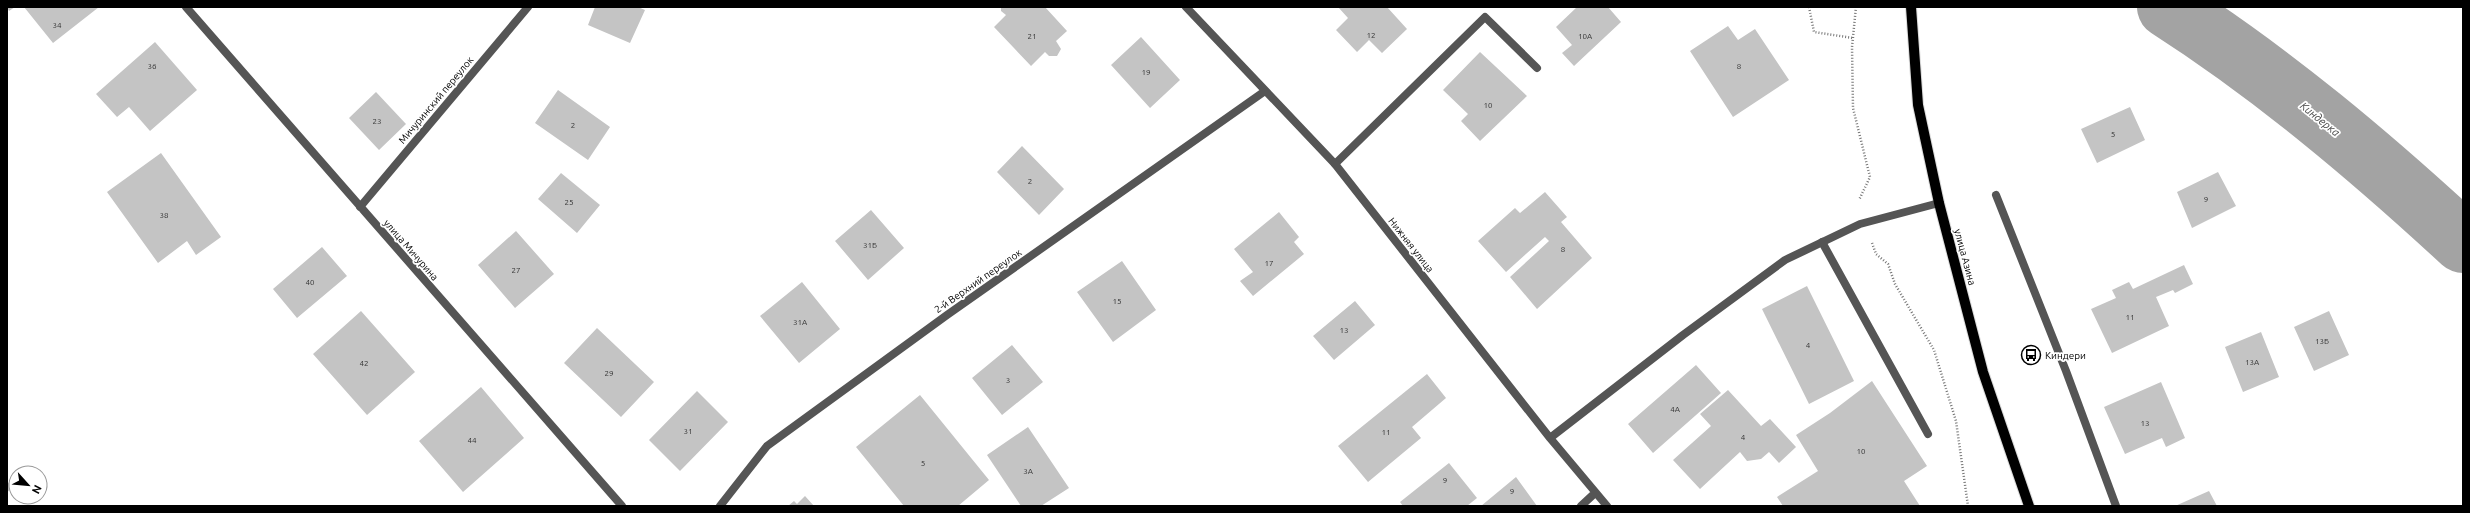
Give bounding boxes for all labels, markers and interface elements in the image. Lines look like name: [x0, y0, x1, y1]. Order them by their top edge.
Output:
house number: 34: [52, 21, 62, 30]
house number: 12: [1366, 31, 1376, 40]
house number: 21: [1027, 32, 1037, 41]
house number: 10А: [1578, 32, 1593, 41]
street label: Мичуринский переулок: [396, 54, 476, 146]
house number: 36: [147, 62, 157, 71]
house number: 8: [1737, 62, 1742, 71]
house number: 19: [1141, 68, 1151, 77]
water label: Киндерка: [2298, 100, 2342, 139]
house number: 10: [1483, 101, 1493, 110]
house number: 23: [372, 117, 382, 126]
house number: 2: [571, 121, 575, 130]
house number: 5: [2111, 130, 2115, 139]
house number: 2: [1028, 177, 1032, 186]
house number: 9: [2204, 195, 2208, 204]
house number: 25: [564, 198, 574, 207]
house number: 38: [159, 211, 169, 220]
street label: Нижняя улица: [1386, 215, 1436, 275]
street label: улица Мичурина: [382, 217, 440, 283]
street label: улица Азина: [1952, 228, 1978, 286]
house number: 31Б: [863, 241, 877, 250]
house number: 8: [1561, 245, 1566, 254]
street label: 2-й Верхний переулок: [932, 247, 1024, 315]
house number: 17: [1264, 259, 1274, 268]
house number: 27: [511, 266, 521, 275]
house number: 40: [305, 278, 315, 287]
house number: 15: [1112, 297, 1122, 306]
house number: 11: [2125, 313, 2135, 322]
house number: 31А: [793, 318, 808, 327]
house number: 13: [1339, 326, 1349, 335]
house number: 13Б: [2315, 337, 2329, 346]
house number: 4: [1806, 341, 1811, 350]
bus stop icon: Киндери: [2020, 344, 2042, 366]
place label: Киндери: [2045, 350, 2086, 361]
house number: 13А: [2245, 358, 2260, 367]
house number: 42: [359, 359, 369, 368]
house number: 29: [604, 369, 614, 378]
house number: 3: [1006, 376, 1010, 385]
house number: 4А: [1670, 405, 1681, 414]
house number: 13: [2140, 419, 2150, 428]
house number: 31: [683, 427, 693, 436]
house number: 11: [1381, 428, 1391, 437]
house number: 4: [1741, 433, 1746, 442]
house number: 44: [467, 436, 477, 445]
house number: 10: [1856, 447, 1866, 456]
house number: 5: [921, 459, 925, 468]
north arrow: [8, 465, 48, 505]
house number: 3А: [1023, 467, 1034, 476]
house number: 9: [1443, 476, 1447, 485]
text: N: [30, 483, 44, 496]
house number: 9: [1510, 487, 1514, 496]

